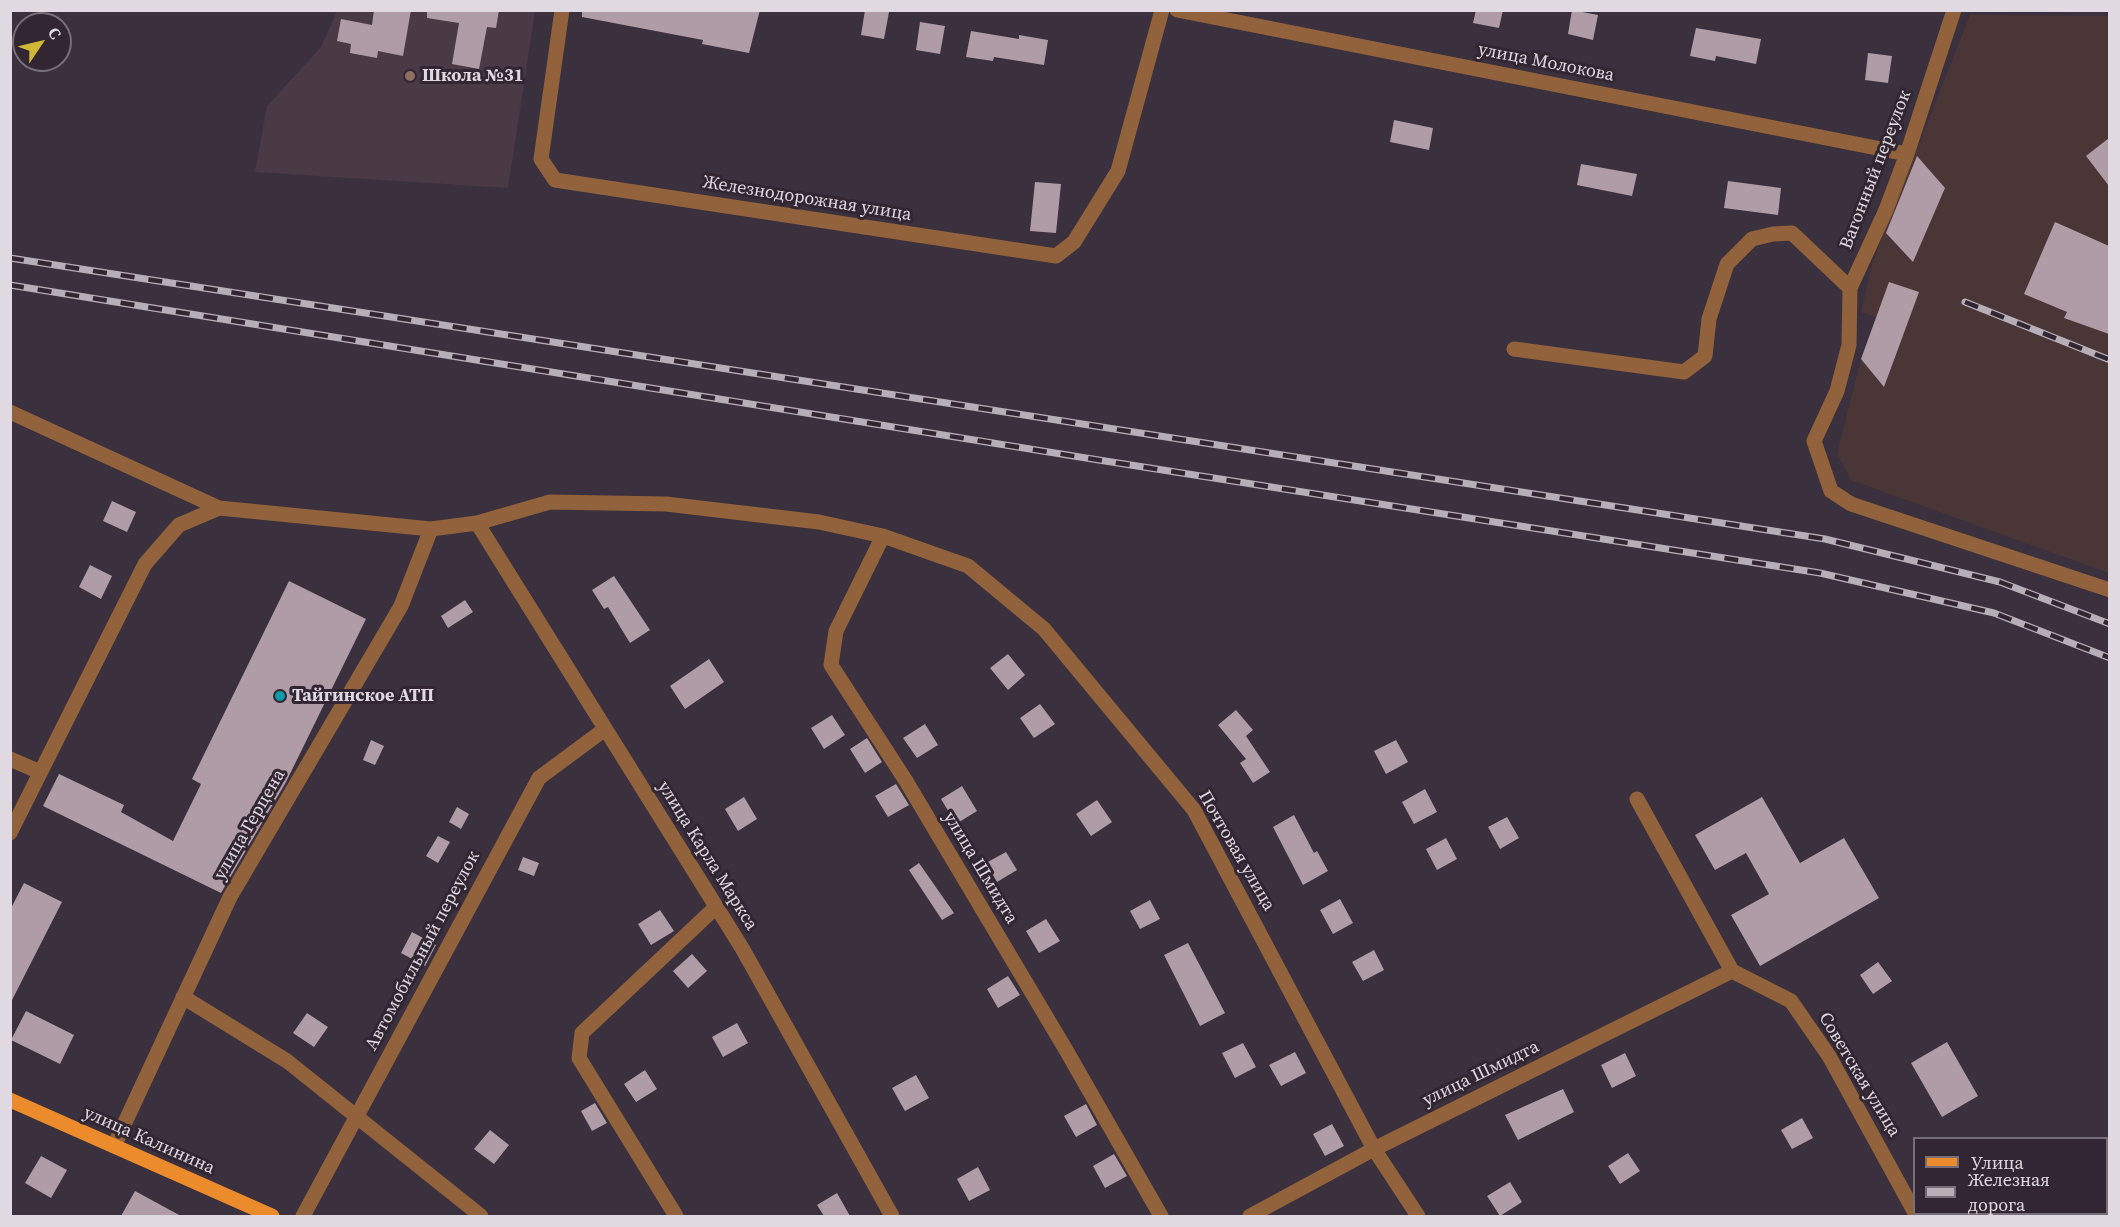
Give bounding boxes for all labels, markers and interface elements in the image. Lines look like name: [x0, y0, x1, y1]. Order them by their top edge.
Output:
north arrow: [12, 12, 72, 72]
text: С: [43, 22, 67, 43]
street label: улица Молокова: [1476, 39, 1616, 87]
place label: Школа №31: [422, 65, 523, 87]
marker: Школа №31: [403, 69, 417, 83]
street label: Вагонный переулок: [1836, 88, 1916, 252]
street label: Железнодорожная улица: [701, 172, 913, 226]
place label: Тайгинское АТП: [292, 685, 434, 707]
marker: Тайгинское АТП: [273, 689, 287, 703]
street label: улица Герцена: [210, 766, 290, 884]
street label: улица Карла Маркса: [652, 777, 762, 935]
street label: Почтовая улица: [1193, 787, 1279, 915]
street label: улица Шмидта: [938, 808, 1022, 928]
street label: Автомобильный переулок: [361, 847, 485, 1055]
street label: Советская улица: [1813, 1009, 1905, 1141]
street label: улица Шмидта: [1419, 1036, 1543, 1112]
street label: улица Калинина: [80, 1102, 218, 1180]
legend: [1913, 1137, 2108, 1215]
text: Улица: [1971, 1150, 2024, 1175]
text: Железная дорога: [1968, 1167, 2050, 1217]

